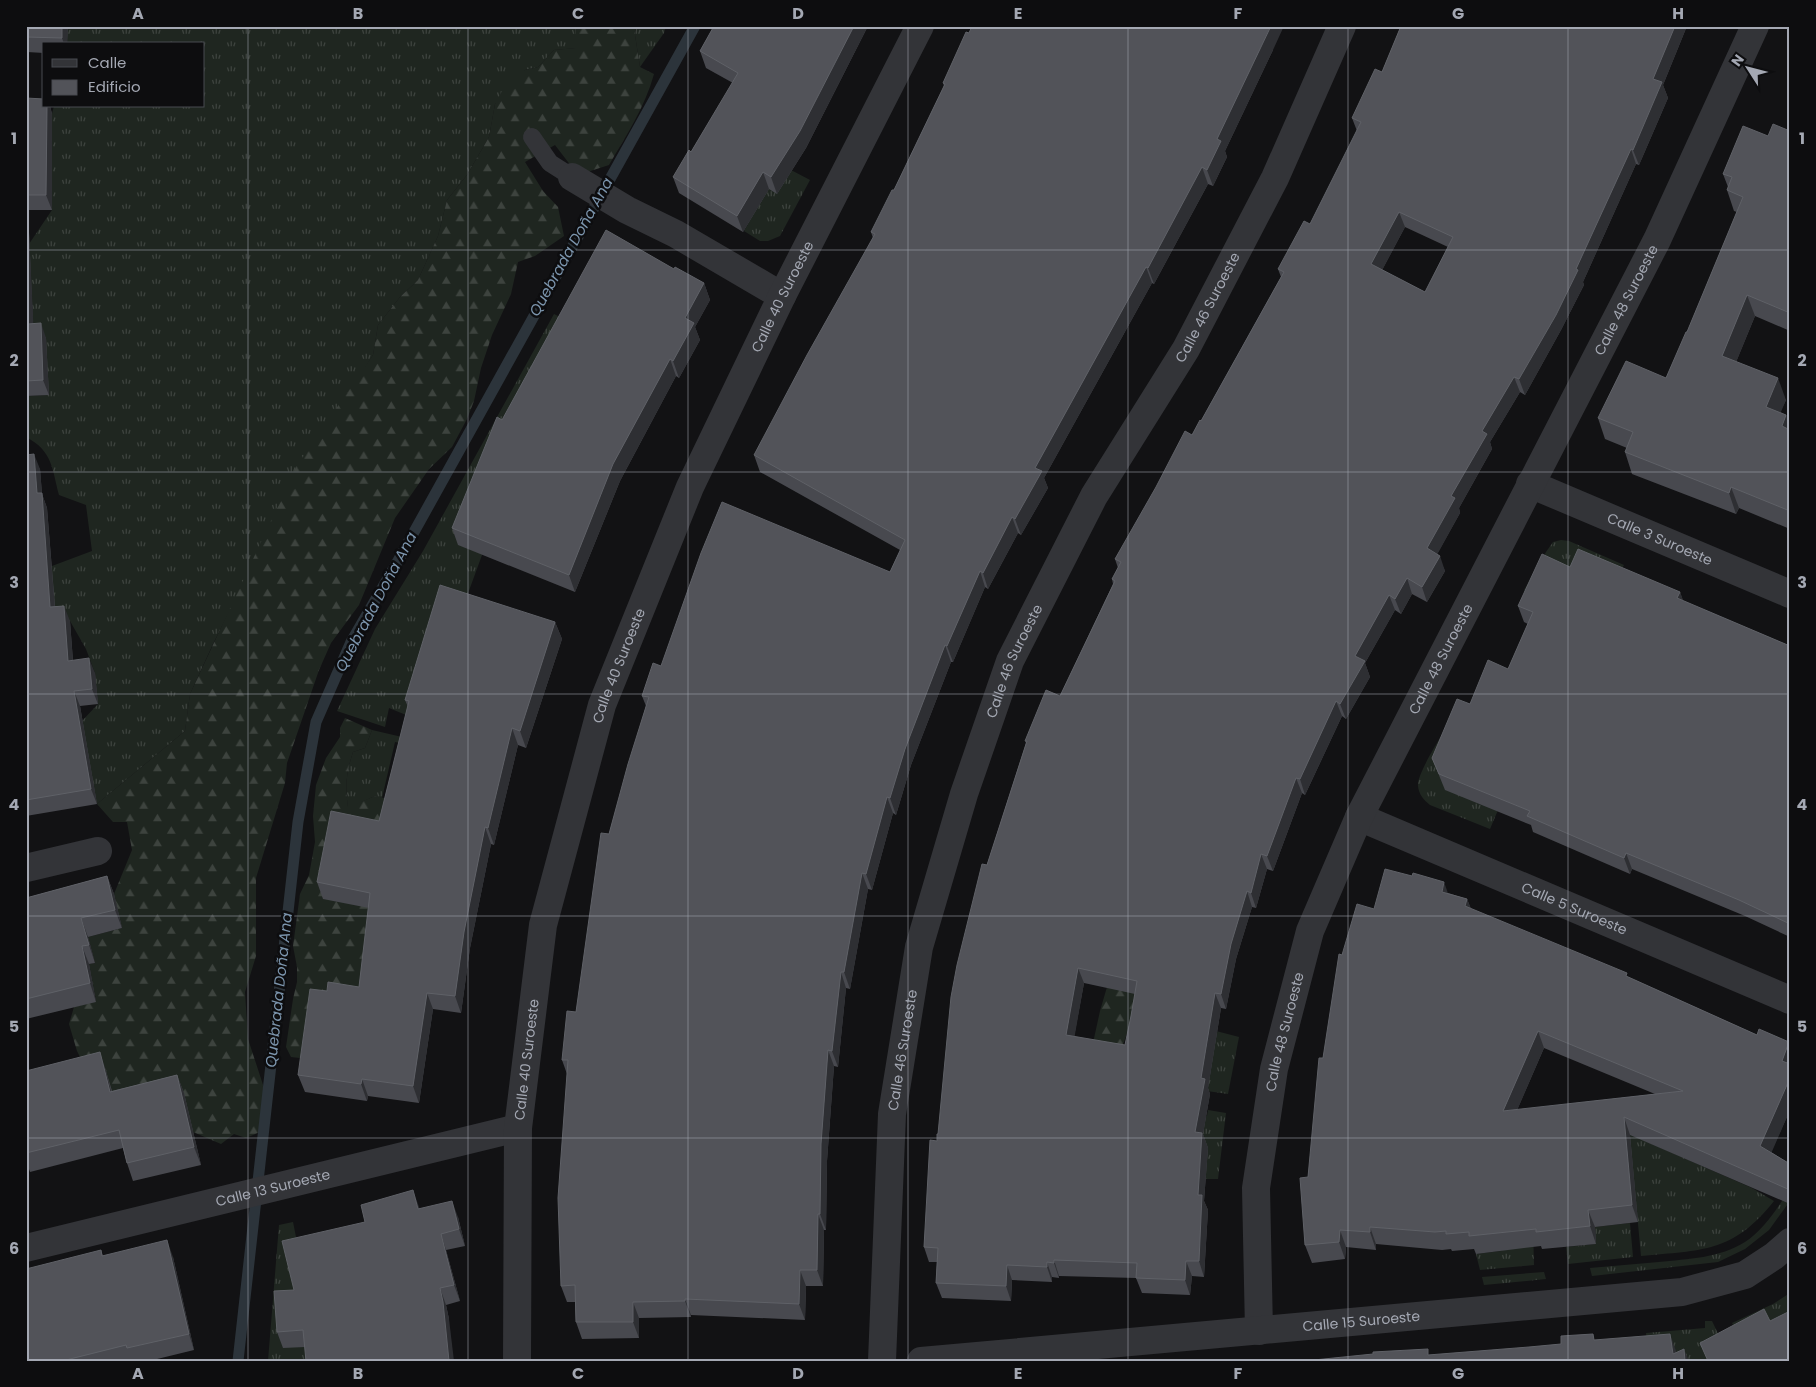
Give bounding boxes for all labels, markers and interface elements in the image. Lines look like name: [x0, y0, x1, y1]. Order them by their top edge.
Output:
text: A: [132, 2, 144, 25]
text: B: [353, 2, 363, 25]
text: C: [572, 2, 584, 25]
text: D: [792, 2, 804, 25]
text: E: [1014, 2, 1022, 25]
text: F: [1234, 2, 1243, 25]
text: G: [1452, 2, 1464, 25]
text: H: [1672, 2, 1684, 25]
legend: [42, 42, 205, 108]
north arrow: [1724, 42, 1774, 92]
text: N: [1726, 50, 1749, 70]
text: Calle: [88, 52, 126, 73]
text: Edificio: [88, 76, 141, 97]
text: 1: [11, 127, 17, 150]
text: 1: [1799, 127, 1805, 150]
water label: Quebrada Doña Ana: [524, 174, 617, 320]
street label: Calle 40 Suroeste: [746, 237, 819, 356]
street label: Calle 48 Suroeste: [1589, 241, 1663, 359]
street label: Calle 46 Suroeste: [1170, 248, 1245, 366]
text: 2: [9, 349, 19, 372]
text: 2: [1797, 349, 1807, 372]
street label: Calle 3 Suroeste: [1604, 508, 1716, 570]
water label: Quebrada Doña Ana: [330, 528, 421, 675]
text: 3: [9, 571, 19, 594]
text: 3: [1797, 571, 1807, 594]
street label: Calle 46 Suroeste: [981, 600, 1047, 721]
street label: Calle 48 Suroeste: [1404, 600, 1478, 718]
street label: Calle 40 Suroeste: [588, 605, 650, 725]
text: 4: [9, 793, 20, 816]
text: 4: [1797, 793, 1808, 816]
street label: Calle 5 Suroeste: [1518, 877, 1631, 940]
water label: Quebrada Doña Ana: [260, 911, 297, 1068]
street label: Calle 48 Suroeste: [1261, 970, 1309, 1093]
street label: Calle 46 Suroeste: [883, 988, 922, 1112]
street label: Calle 40 Suroeste: [509, 997, 544, 1121]
text: 5: [9, 1015, 19, 1038]
text: 5: [1797, 1015, 1807, 1038]
street label: Calle 13 Suroeste: [213, 1164, 332, 1211]
text: 6: [9, 1237, 19, 1260]
text: 6: [1797, 1237, 1807, 1260]
street label: Calle 15 Suroeste: [1302, 1306, 1421, 1336]
text: A: [132, 1362, 144, 1385]
text: B: [353, 1362, 363, 1385]
text: C: [572, 1362, 584, 1385]
text: D: [792, 1362, 804, 1385]
text: E: [1014, 1362, 1022, 1385]
text: F: [1234, 1362, 1243, 1385]
text: G: [1452, 1362, 1464, 1385]
text: H: [1672, 1362, 1684, 1385]

